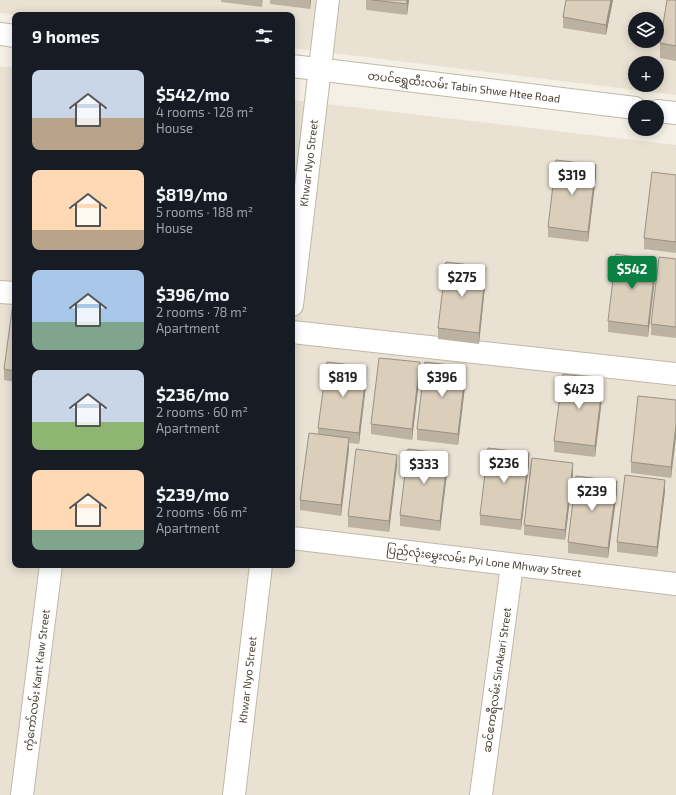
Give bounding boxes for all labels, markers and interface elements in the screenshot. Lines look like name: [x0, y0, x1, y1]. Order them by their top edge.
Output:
map controls: [628, 12, 664, 136]
button: layers: [628, 12, 664, 48]
icon: filters: [253, 25, 275, 47]
text: 9 homes: [32, 26, 100, 46]
button: +: [628, 56, 664, 92]
street label: တပင်ရွှေထီးလမ်း Tabin Shwe Htee Road: [367, 68, 561, 108]
text: $542/mo: [156, 84, 230, 104]
icon: home: [64, 86, 112, 134]
button: −: [628, 100, 664, 136]
text: 4 rooms · 128 m²: [156, 104, 254, 120]
street label: Khwar Nyo Street: [297, 119, 320, 207]
text: House: [156, 120, 193, 136]
pin: $319: [548, 162, 596, 196]
text: $319: [558, 167, 586, 183]
text: $819/mo: [156, 184, 228, 204]
icon: home: [64, 186, 112, 234]
text: 5 rooms · 188 m²: [156, 204, 253, 220]
text: House: [156, 220, 193, 236]
pin: $542: [608, 256, 656, 290]
text: $542: [617, 261, 647, 277]
pin: $275: [438, 264, 486, 298]
text: $275: [447, 269, 477, 285]
text: $396/mo: [156, 284, 229, 304]
icon: home: [64, 286, 112, 334]
text: 2 rooms · 78 m²: [156, 304, 247, 320]
text: Apartment: [156, 320, 220, 336]
pin: $819: [319, 364, 367, 398]
pin: $396: [418, 364, 466, 398]
text: $819: [329, 369, 357, 385]
text: $396: [427, 369, 457, 385]
pin: $423: [555, 376, 603, 410]
text: $423: [564, 381, 594, 397]
text: $236/mo: [156, 384, 229, 404]
icon: home: [64, 386, 112, 434]
text: 2 rooms · 60 m²: [156, 404, 248, 420]
text: Apartment: [156, 420, 220, 436]
pin: $236: [480, 450, 528, 484]
pin: $333: [400, 451, 448, 485]
text: $236: [489, 455, 519, 471]
text: $333: [409, 456, 439, 472]
pin: $239: [568, 478, 616, 512]
text: $239: [577, 483, 607, 499]
text: $239/mo: [156, 484, 229, 504]
icon: home: [64, 486, 112, 534]
text: 2 rooms · 66 m²: [156, 504, 247, 520]
text: Apartment: [156, 520, 220, 536]
street label: ပြည်လုံးမွှေးလမ်း Pyi Lone Mhway Street: [385, 542, 582, 582]
street label: ဆင်ဧကရီလမ်း SinAkari Street: [480, 607, 516, 754]
street label: ကံ့ကော်လမ်း Kant Kaw Street: [21, 608, 54, 752]
street label: Khwar Nyo Street: [235, 636, 259, 724]

